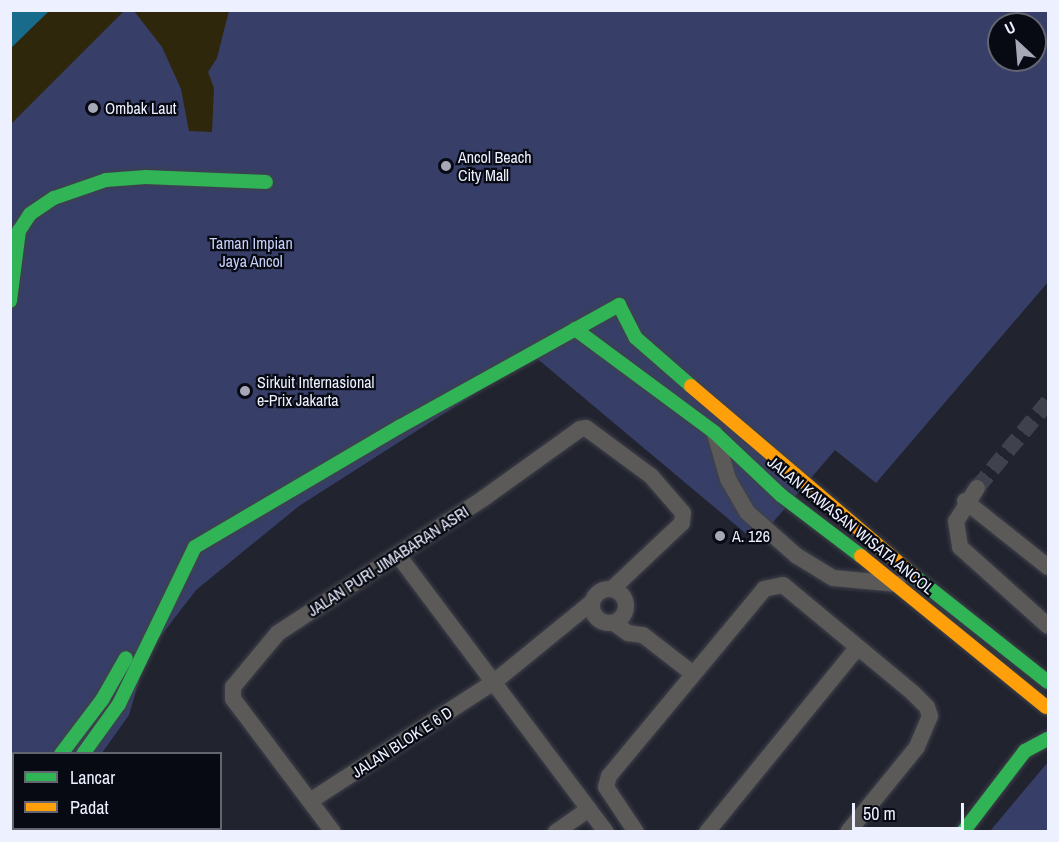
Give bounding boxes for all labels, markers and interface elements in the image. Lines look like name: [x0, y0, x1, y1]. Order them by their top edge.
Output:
north arrow: [987, 12, 1047, 72]
text: U: [1001, 16, 1019, 40]
place label: Ombak Laut: [105, 98, 176, 118]
marker: Ombak Laut: [86, 101, 100, 115]
place label: Ancol Beach City Mall: [458, 147, 532, 185]
marker: Ancol Beach City Mall: [439, 159, 453, 173]
park label: Taman Impian Jaya Ancol: [209, 233, 293, 271]
place label: Sirkuit Internasional e-Prix Jakarta: [257, 372, 374, 410]
marker: Sirkuit Internasional e-Prix Jakarta: [238, 384, 252, 398]
street label: JALAN KAWASAN WISATA ANCOL: [763, 451, 939, 599]
street label: JALAN PURI JIMABARAN ASRI: [304, 502, 472, 620]
place label: A. 126: [732, 526, 770, 546]
marker: A. 126: [713, 529, 727, 543]
street label: JALAN BLOK E 6 D: [348, 702, 456, 782]
legend: [12, 752, 222, 830]
text: Lancar: [70, 765, 115, 790]
scale bar: [855, 791, 968, 829]
text: Padat: [70, 795, 109, 820]
text: 50 m: [863, 801, 896, 826]

